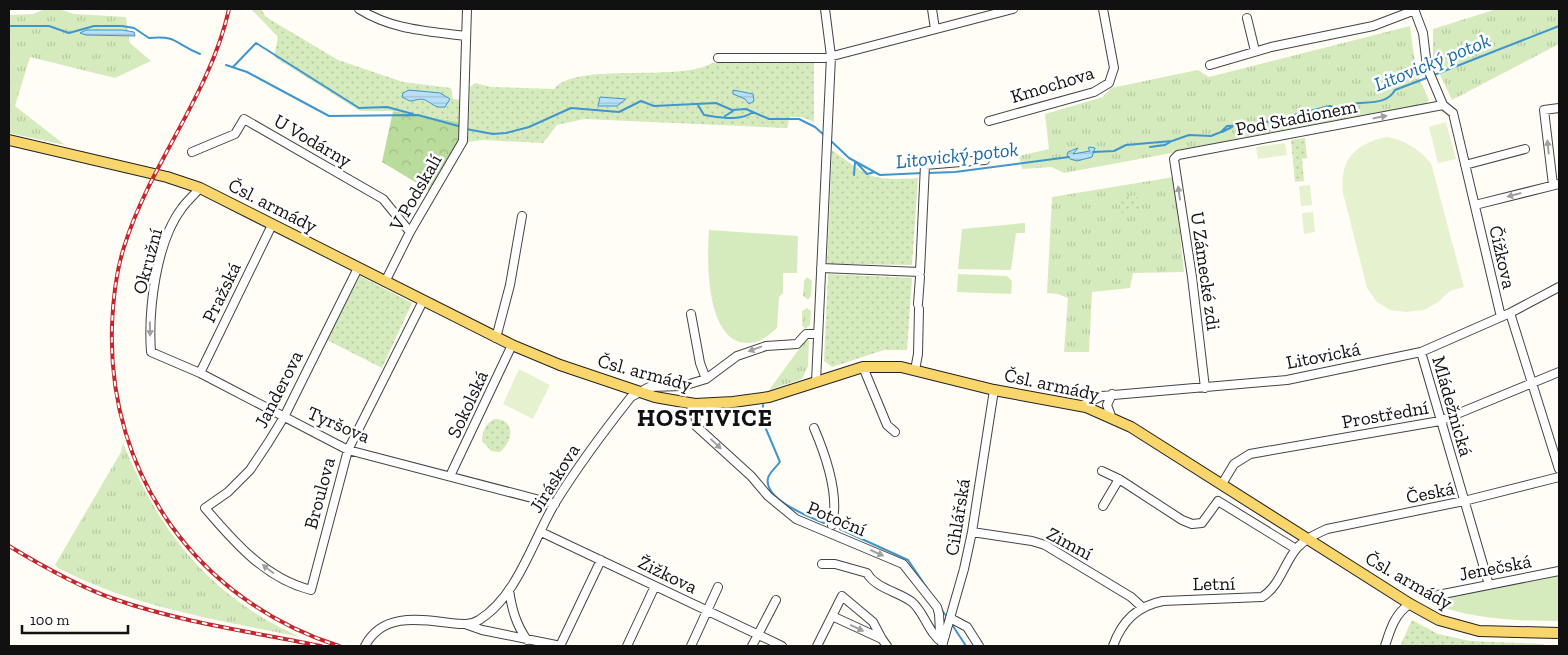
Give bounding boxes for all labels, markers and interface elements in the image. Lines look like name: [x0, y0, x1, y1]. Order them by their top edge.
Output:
water label: Litovický potok: [1370, 28, 1494, 96]
street label: Kmochova: [1008, 61, 1097, 108]
street label: Pod Stadionem: [1234, 94, 1359, 141]
street label: U Vodárny: [270, 109, 356, 172]
one-way arrow: [1373, 113, 1389, 121]
water label: Litovický potok: [895, 137, 1020, 173]
one-way arrow: [1544, 139, 1552, 155]
street label: V Podskalí: [384, 150, 446, 235]
street label: Čsl. armády: [224, 173, 321, 238]
one-way arrow: [1175, 185, 1183, 201]
one-way arrow: [1506, 191, 1521, 199]
street label: U Zámecké zdi: [1186, 210, 1225, 332]
street label: Čížkova: [1484, 223, 1521, 291]
street label: Okružní: [128, 226, 167, 297]
street label: Pražská: [197, 258, 246, 326]
one-way arrow: [146, 321, 154, 337]
street label: Litovická: [1284, 337, 1362, 374]
one-way arrow: [747, 345, 762, 353]
street label: Janderova: [249, 347, 308, 432]
street label: Čsl. armády: [595, 349, 695, 396]
street label: Mládežnická: [1427, 353, 1478, 459]
street label: Čsl. armády: [1002, 363, 1102, 406]
street label: Sokolská: [442, 367, 493, 442]
street label: Prostřední: [1340, 396, 1430, 433]
street label: Tyršova: [304, 401, 374, 448]
district label: HOSTIVICE: [637, 403, 773, 432]
one-way arrow: [710, 438, 722, 450]
street label: Jiráskova: [524, 440, 585, 517]
street label: Broulova: [299, 455, 340, 531]
street label: Cihlářská: [940, 477, 975, 557]
street label: Česká: [1404, 477, 1456, 508]
street label: Potoční: [804, 496, 870, 541]
street label: Zimní: [1043, 522, 1097, 565]
street label: Čsl. armády: [1361, 546, 1457, 615]
one-way arrow: [870, 549, 884, 557]
street label: Jenečská: [1457, 549, 1533, 586]
street label: Žižkova: [634, 550, 701, 599]
one-way arrow: [262, 564, 275, 575]
street label: Letní: [1193, 572, 1235, 595]
scale bar: [22, 602, 129, 634]
text: 100 m: [30, 611, 69, 629]
one-way arrow: [850, 624, 864, 632]

